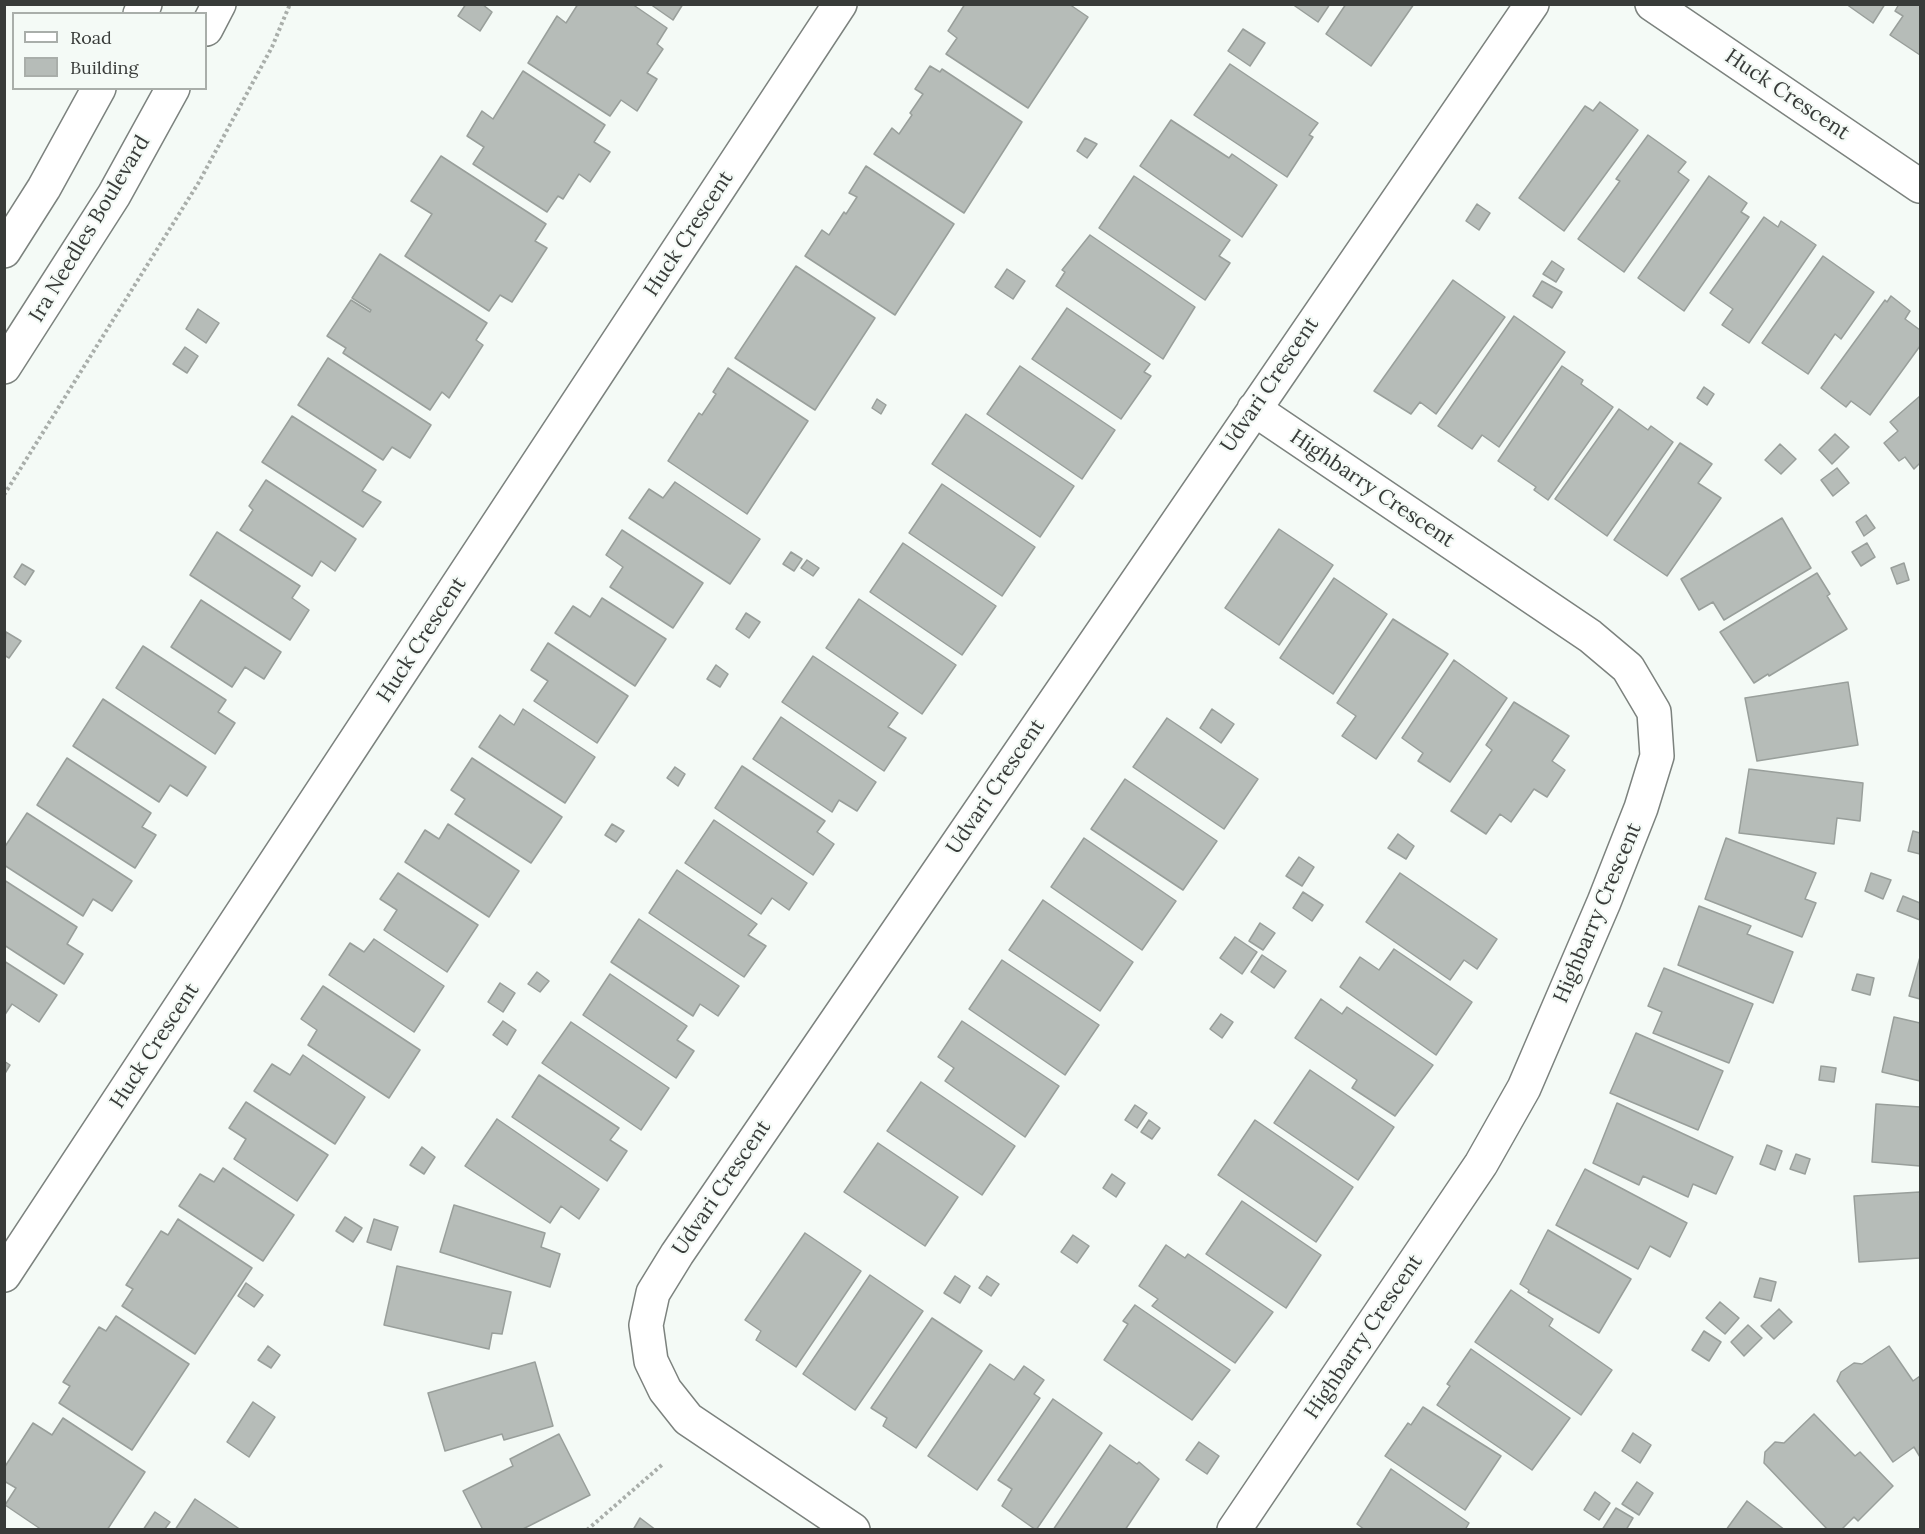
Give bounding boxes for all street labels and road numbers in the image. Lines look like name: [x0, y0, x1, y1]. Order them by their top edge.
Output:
street label: Huck Crescent: [1720, 44, 1854, 146]
street label: Ira Needles Boulevard: [24, 131, 156, 327]
street label: Huck Crescent: [639, 167, 739, 301]
street label: Udvari Crescent: [1216, 313, 1324, 457]
street label: Highbarry Crescent: [1285, 425, 1459, 553]
street label: Huck Crescent: [372, 573, 472, 707]
street label: Udvari Crescent: [942, 715, 1050, 859]
street label: Highbarry Crescent: [1549, 819, 1647, 1007]
street label: Huck Crescent: [105, 979, 205, 1113]
street label: Udvari Crescent: [668, 1116, 776, 1260]
street label: Highbarry Crescent: [1300, 1250, 1428, 1424]

